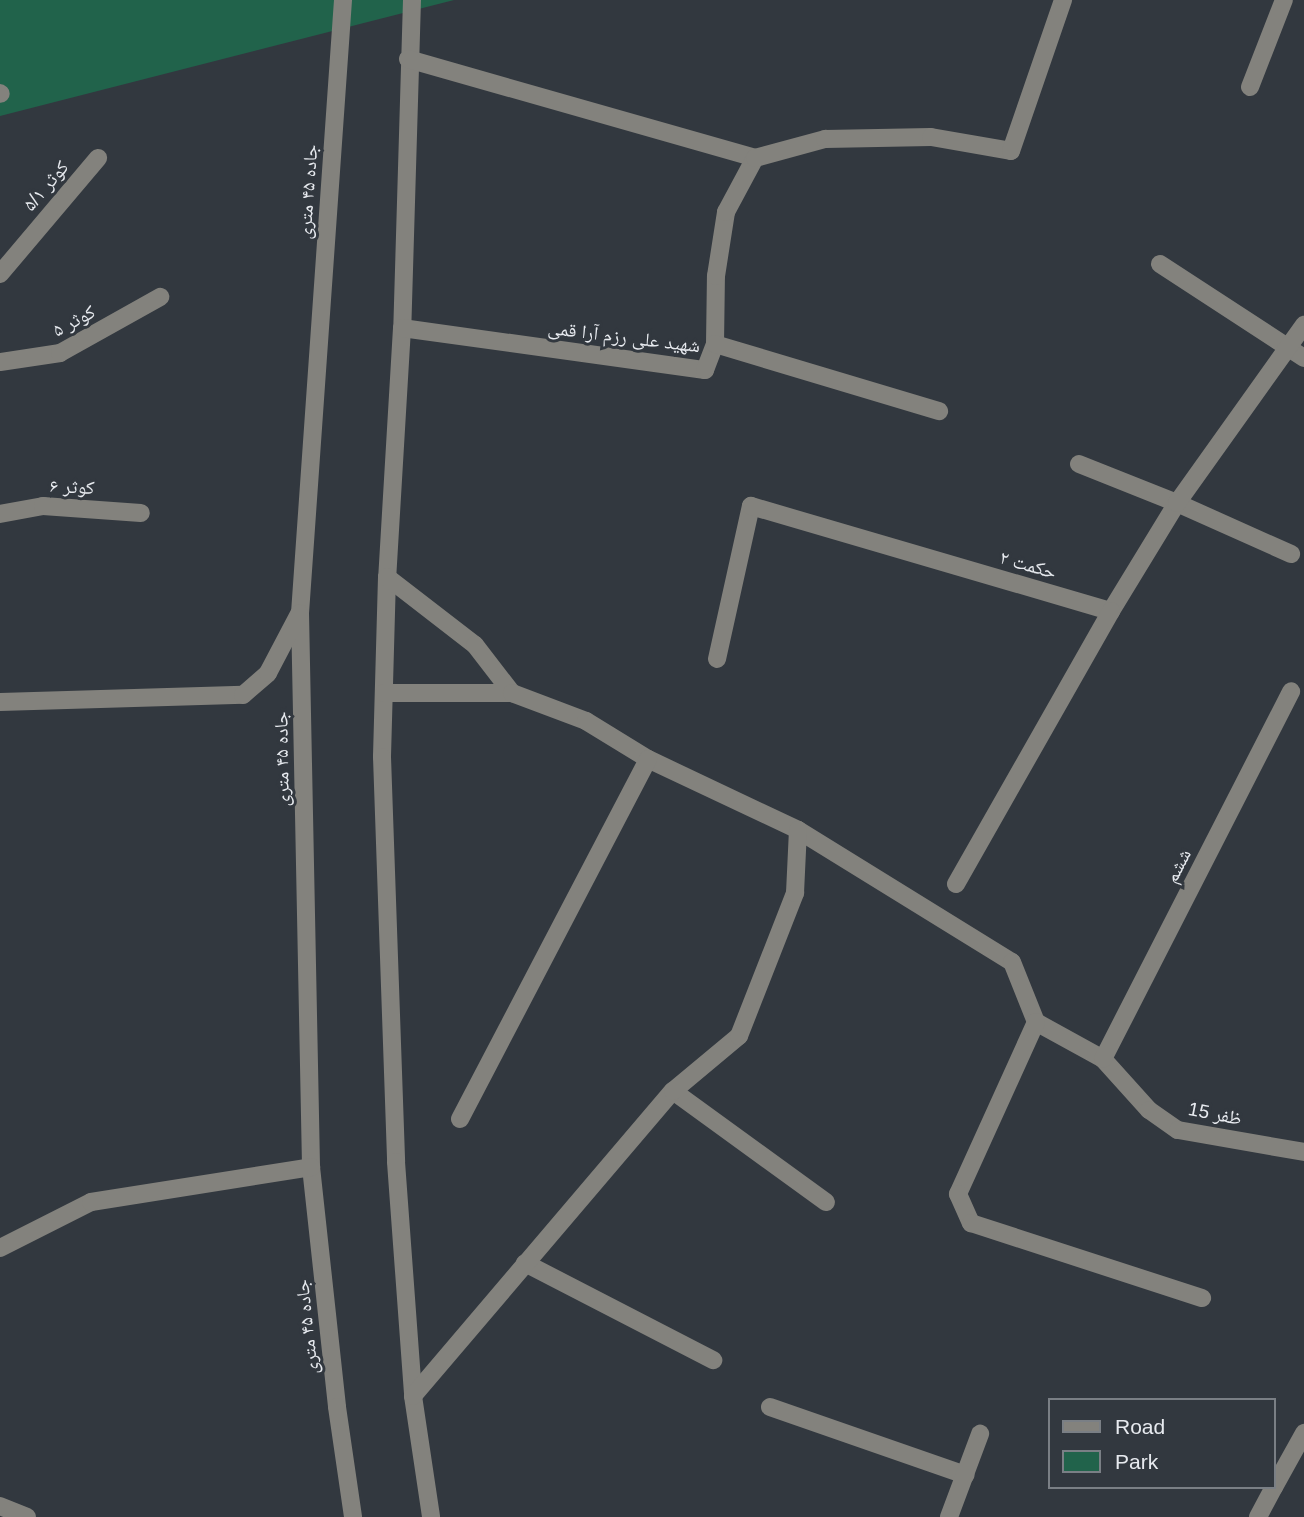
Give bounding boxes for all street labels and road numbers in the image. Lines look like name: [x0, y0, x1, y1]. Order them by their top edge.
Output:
street label: جاده ۴۵ متری: [293, 144, 323, 240]
street label: کوثر ۵/۱: [18, 156, 74, 216]
street label: کوثر ۵: [49, 300, 99, 342]
street label: شهید علی رزم آرا قمی: [547, 316, 701, 358]
street label: کوثر ۶: [49, 474, 95, 500]
street label: حکمت ۲: [997, 546, 1059, 584]
street label: جاده ۴۵ متری: [270, 711, 294, 807]
street label: ششم: [1160, 845, 1196, 887]
street label: ظفر 15: [1186, 1098, 1244, 1130]
street label: جاده ۴۵ متری: [291, 1279, 323, 1375]

